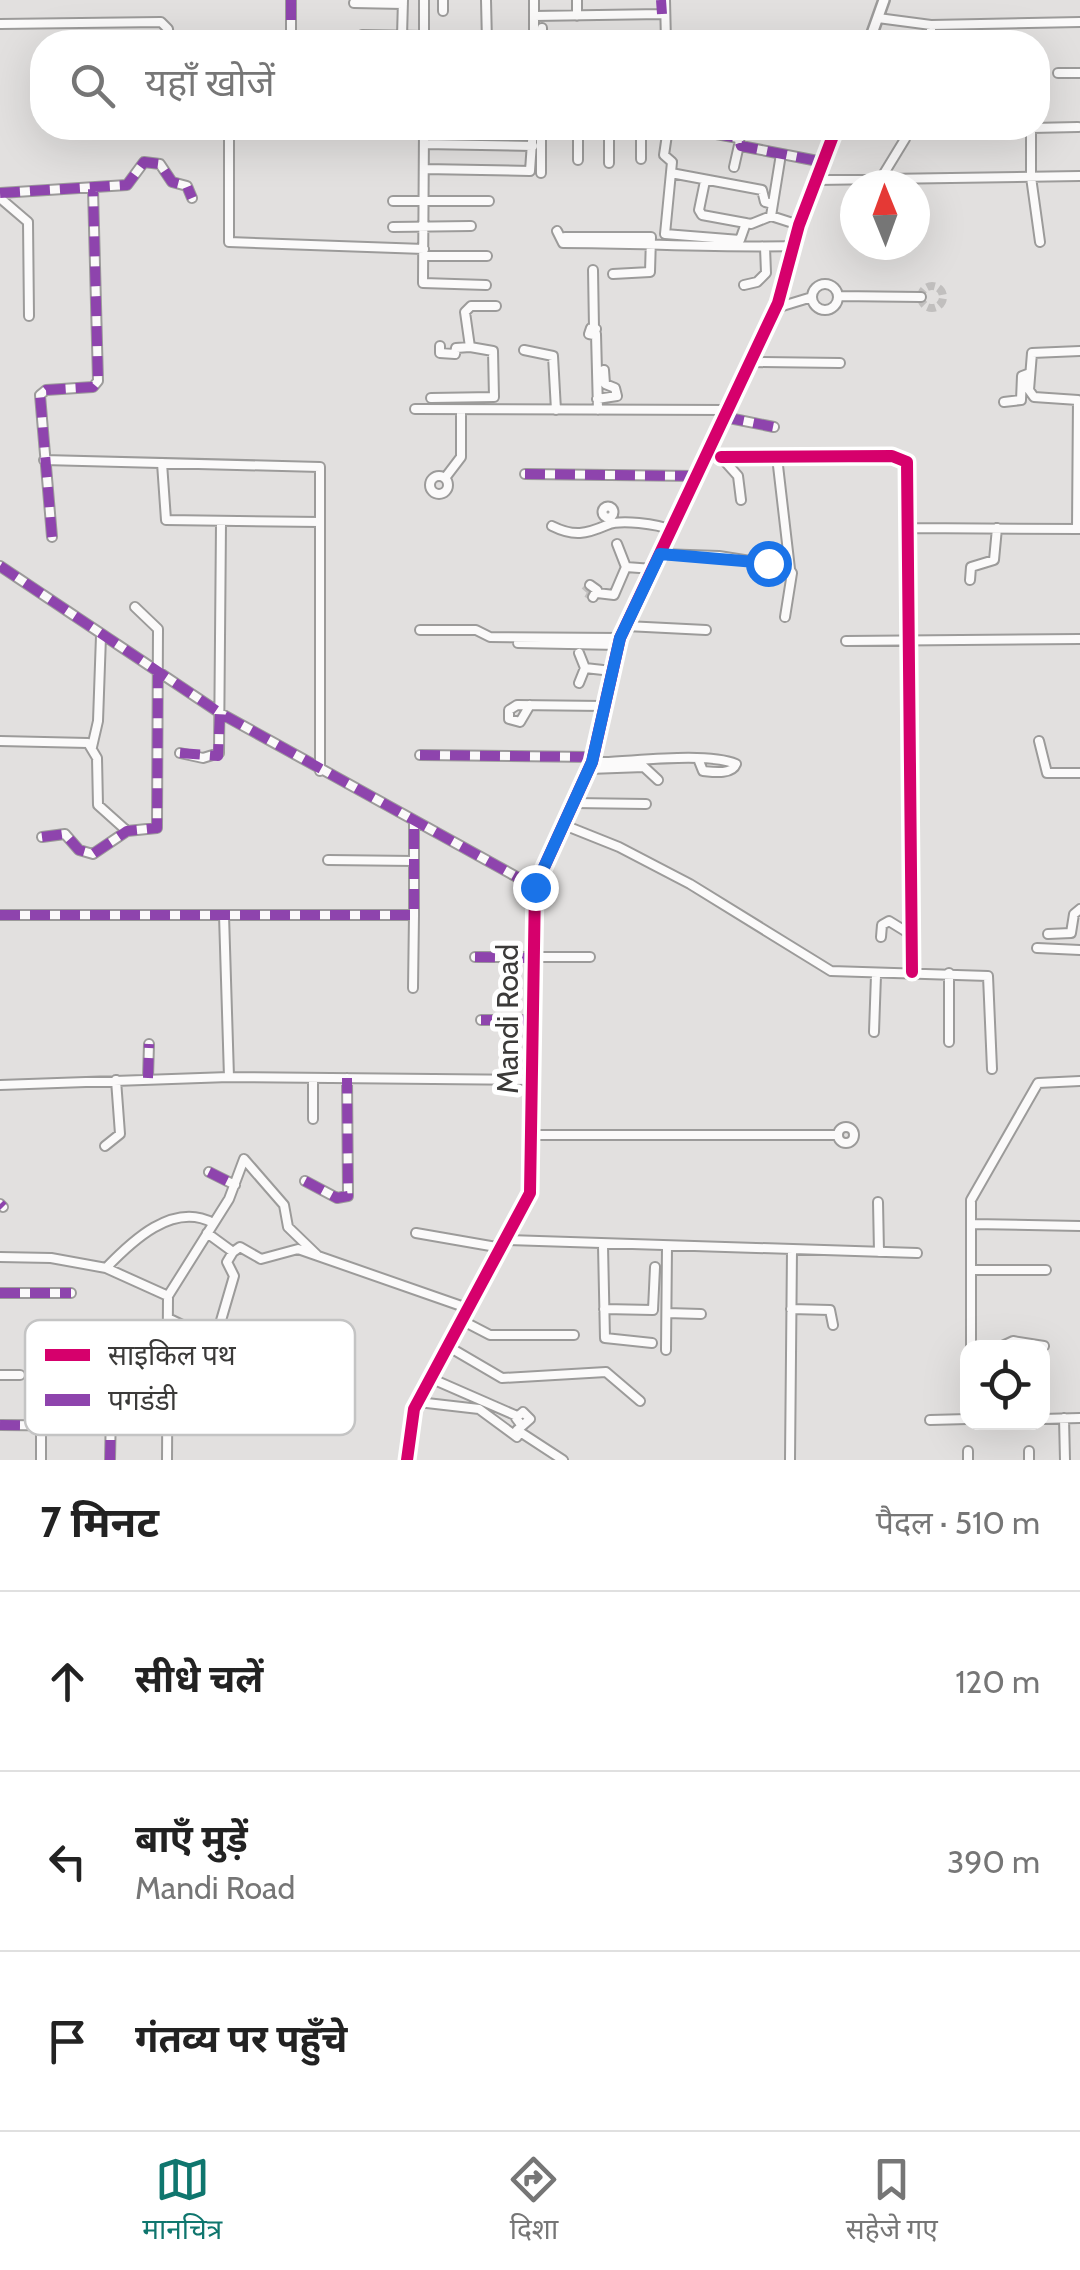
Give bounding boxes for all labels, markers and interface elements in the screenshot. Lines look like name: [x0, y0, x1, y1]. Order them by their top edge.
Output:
search box: [30, 30, 1050, 140]
icon: search: [65, 58, 120, 113]
text: यहाँ खोजें: [145, 59, 275, 106]
north arrow: [840, 170, 930, 260]
route start: [746, 541, 792, 587]
route end: [513, 865, 559, 911]
street label: Mandi Road: [489, 944, 526, 1094]
legend: [25, 1320, 355, 1435]
text: साइकिल पथ: [108, 1338, 237, 1372]
map controls: [960, 1340, 1050, 1430]
button: locate: [960, 1340, 1050, 1430]
text: पगडंडी: [108, 1383, 178, 1417]
text: 7 मिनट: [40, 1496, 159, 1548]
text: पैदल · 510 m: [876, 1503, 1040, 1542]
icon: ahead: [40, 1654, 95, 1709]
text: सीधे चलें: [135, 1655, 263, 1702]
text: 120 m: [955, 1662, 1040, 1701]
text: बाएँ मुड़ें: [135, 1815, 248, 1862]
icon: left: [40, 1834, 95, 1889]
text: 390 m: [947, 1842, 1040, 1881]
text: Mandi Road: [135, 1868, 295, 1907]
icon: arrive: [40, 2014, 95, 2069]
text: गंतव्य पर पहुँचे: [135, 2015, 347, 2062]
tab: मानचित्र: [142, 2152, 222, 2250]
tab: दिशा: [506, 2152, 561, 2250]
tab: सहेजे गए: [846, 2152, 938, 2250]

